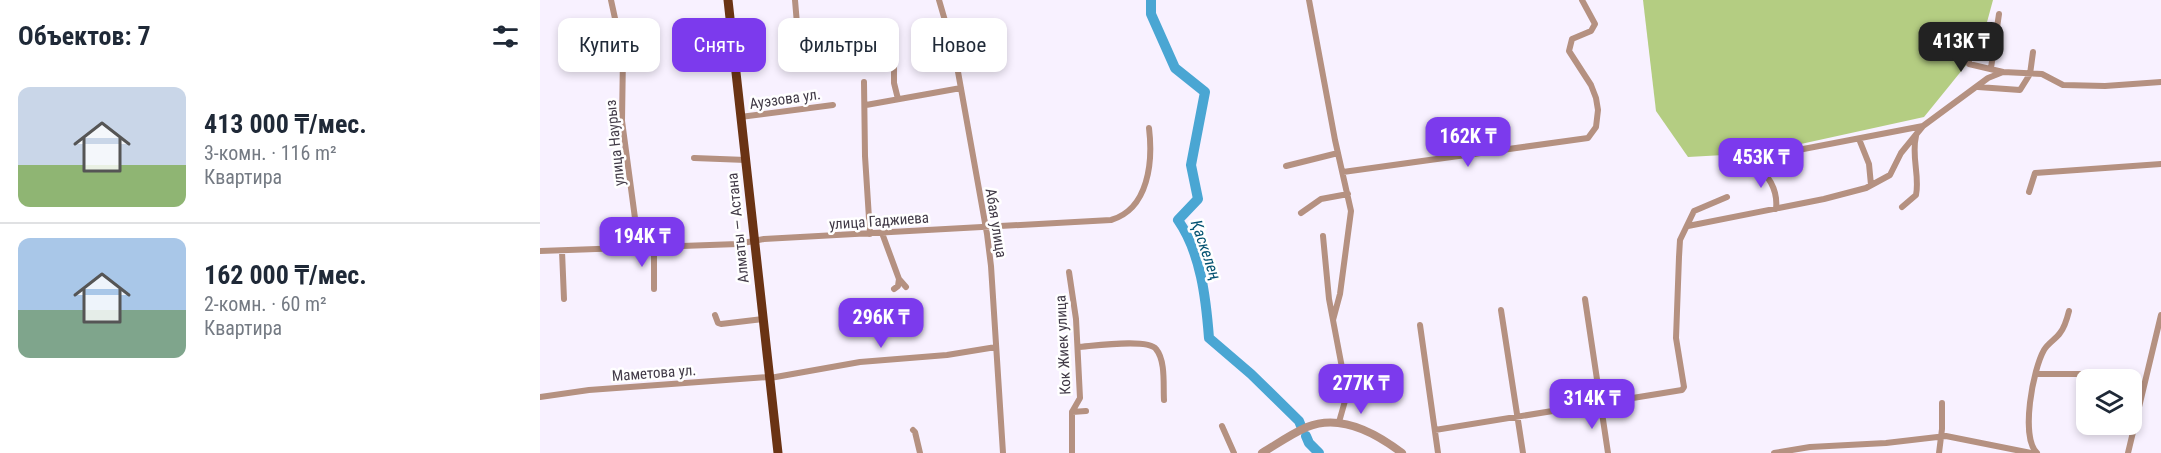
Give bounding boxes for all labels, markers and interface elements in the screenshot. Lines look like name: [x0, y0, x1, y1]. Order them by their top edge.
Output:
chip: Купить: [558, 18, 660, 72]
chip: Снять: [672, 18, 766, 72]
chip: Фильтры: [778, 18, 899, 72]
chip: Новое: [911, 18, 1007, 72]
icon: filters: [489, 20, 522, 53]
text: Объектов: 7: [18, 21, 151, 51]
pin: 413K ₸: [1912, 22, 2010, 73]
text: 413K ₸: [1933, 29, 1989, 53]
street label: Ауэзова ул.: [748, 85, 822, 113]
street label: улица Наурыз: [602, 99, 628, 187]
text: 413 000 ₸/мес.: [204, 109, 367, 139]
icon: home: [66, 111, 138, 183]
pin: 162K ₸: [1419, 117, 1517, 168]
text: 162K ₸: [1440, 124, 1496, 148]
pin: 453K ₸: [1712, 138, 1810, 189]
text: 3-комн. · 116 m²: [204, 141, 337, 165]
text: 453K ₸: [1733, 145, 1789, 169]
text: Квартира: [204, 165, 282, 189]
street label: Алматы — Астана: [723, 172, 753, 284]
street label: Абая улица: [982, 187, 1010, 259]
street label: улица Гаджиева: [828, 209, 930, 233]
pin: 194K ₸: [593, 217, 691, 268]
water label: Қаскелең: [1187, 217, 1225, 283]
text: 194K ₸: [614, 224, 670, 248]
text: 162 000 ₸/мес.: [204, 260, 367, 290]
icon: home: [66, 262, 138, 334]
text: 2-комн. · 60 m²: [204, 292, 327, 316]
street label: Кок Жиек улица: [1051, 295, 1075, 395]
pin: 296K ₸: [832, 298, 930, 349]
text: 296K ₸: [853, 305, 909, 329]
text: Квартира: [204, 316, 282, 340]
street label: Маметова ул.: [611, 361, 697, 385]
pin: 277K ₸: [1312, 364, 1410, 415]
map controls: [2076, 369, 2142, 435]
button: layers: [2076, 369, 2142, 435]
text: 277K ₸: [1333, 371, 1389, 395]
pin: 314K ₸: [1543, 379, 1641, 430]
text: 314K ₸: [1564, 386, 1620, 410]

